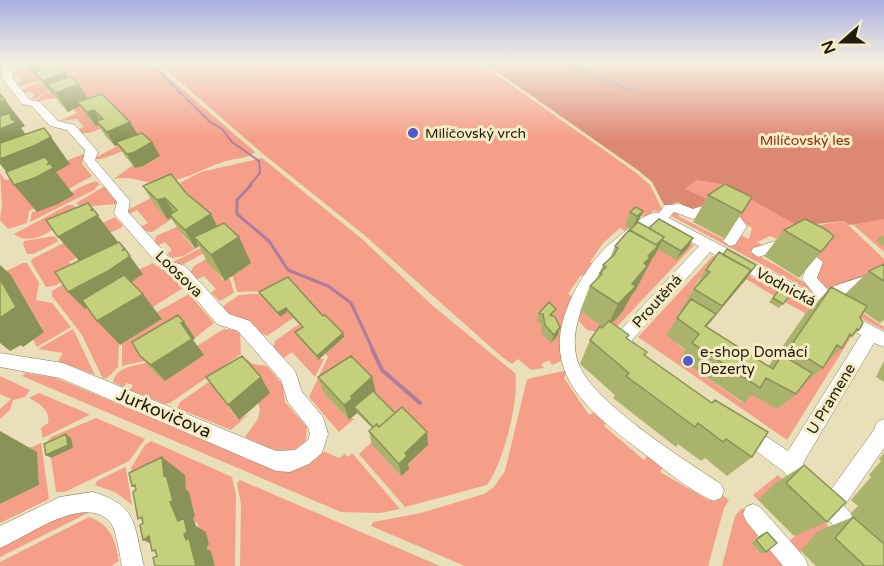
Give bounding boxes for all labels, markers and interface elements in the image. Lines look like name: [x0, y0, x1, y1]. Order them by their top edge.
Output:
north arrow: [812, 12, 872, 72]
text: N: [817, 37, 841, 57]
place label: Milíčovský vrch: [425, 125, 526, 142]
marker: Milíčovský vrch: [406, 126, 420, 140]
park label: Milíčovský les: [760, 132, 851, 149]
street label: Loosova: [151, 247, 207, 301]
street label: Vodnická: [753, 264, 819, 310]
street label: Proutěná: [628, 271, 686, 331]
place label: e-shop Domácí Dezerty: [700, 343, 808, 378]
marker: e-shop Domácí Dezerty: [681, 354, 695, 368]
street label: U Pramene: [803, 360, 859, 438]
street label: Jurkovičova: [113, 383, 215, 443]

